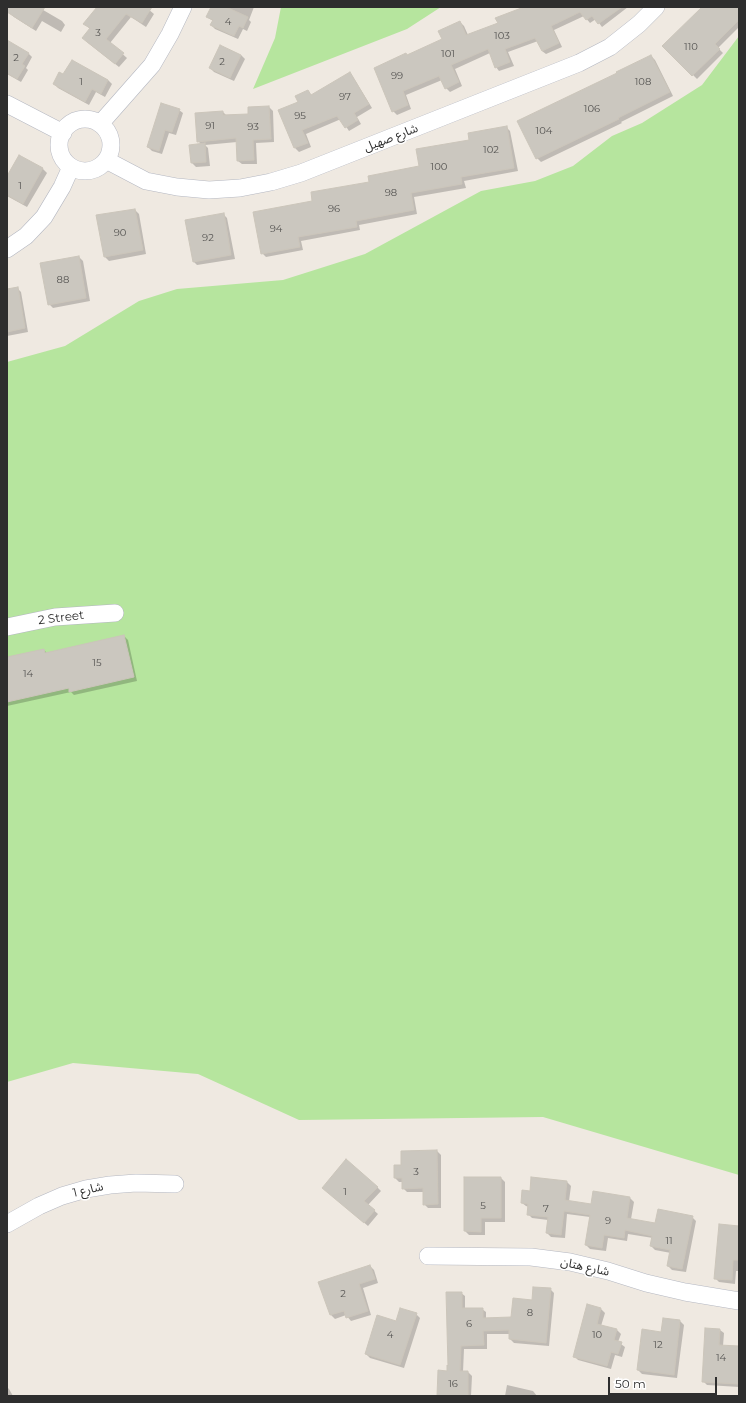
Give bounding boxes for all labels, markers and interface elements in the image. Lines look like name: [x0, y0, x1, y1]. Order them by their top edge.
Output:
house number: 4: [225, 16, 231, 28]
house number: 3: [95, 27, 101, 39]
house number: 103: [494, 30, 510, 42]
house number: 110: [684, 41, 698, 53]
house number: 101: [441, 48, 455, 60]
house number: 2: [13, 52, 19, 64]
house number: 2: [219, 56, 225, 68]
house number: 99: [391, 70, 403, 82]
house number: 1: [79, 76, 83, 88]
house number: 108: [635, 76, 651, 88]
house number: 97: [339, 91, 351, 103]
house number: 106: [584, 103, 600, 115]
house number: 95: [294, 110, 306, 122]
house number: 91: [205, 120, 215, 132]
house number: 93: [247, 121, 259, 133]
street label: شارع صهيل: [362, 121, 420, 155]
house number: 104: [536, 125, 552, 137]
house number: 102: [483, 144, 499, 156]
house number: 100: [431, 161, 447, 173]
house number: 1: [18, 180, 22, 192]
house number: 98: [385, 187, 397, 199]
house number: 96: [328, 203, 340, 215]
house number: 94: [270, 223, 282, 235]
house number: 90: [114, 227, 126, 239]
house number: 92: [202, 232, 214, 244]
house number: 88: [57, 274, 69, 286]
street label: 2 Street: [37, 608, 85, 628]
house number: 15: [92, 657, 102, 669]
house number: 14: [23, 668, 33, 680]
house number: 3: [413, 1166, 419, 1178]
street label: شارع 1: [71, 1180, 105, 1200]
house number: 1: [343, 1186, 347, 1198]
house number: 5: [480, 1200, 486, 1212]
house number: 7: [543, 1203, 549, 1215]
house number: 9: [605, 1215, 611, 1227]
house number: 11: [665, 1235, 673, 1247]
street label: شارع هتان: [559, 1255, 611, 1279]
house number: 2: [340, 1288, 346, 1300]
house number: 8: [527, 1307, 533, 1319]
house number: 6: [466, 1318, 472, 1330]
house number: 4: [387, 1329, 393, 1341]
house number: 10: [592, 1329, 602, 1341]
house number: 12: [653, 1339, 663, 1351]
house number: 14: [716, 1352, 726, 1364]
scale bar: [610, 1369, 719, 1395]
text: 50 m: [615, 1376, 646, 1391]
house number: 16: [448, 1378, 458, 1390]

